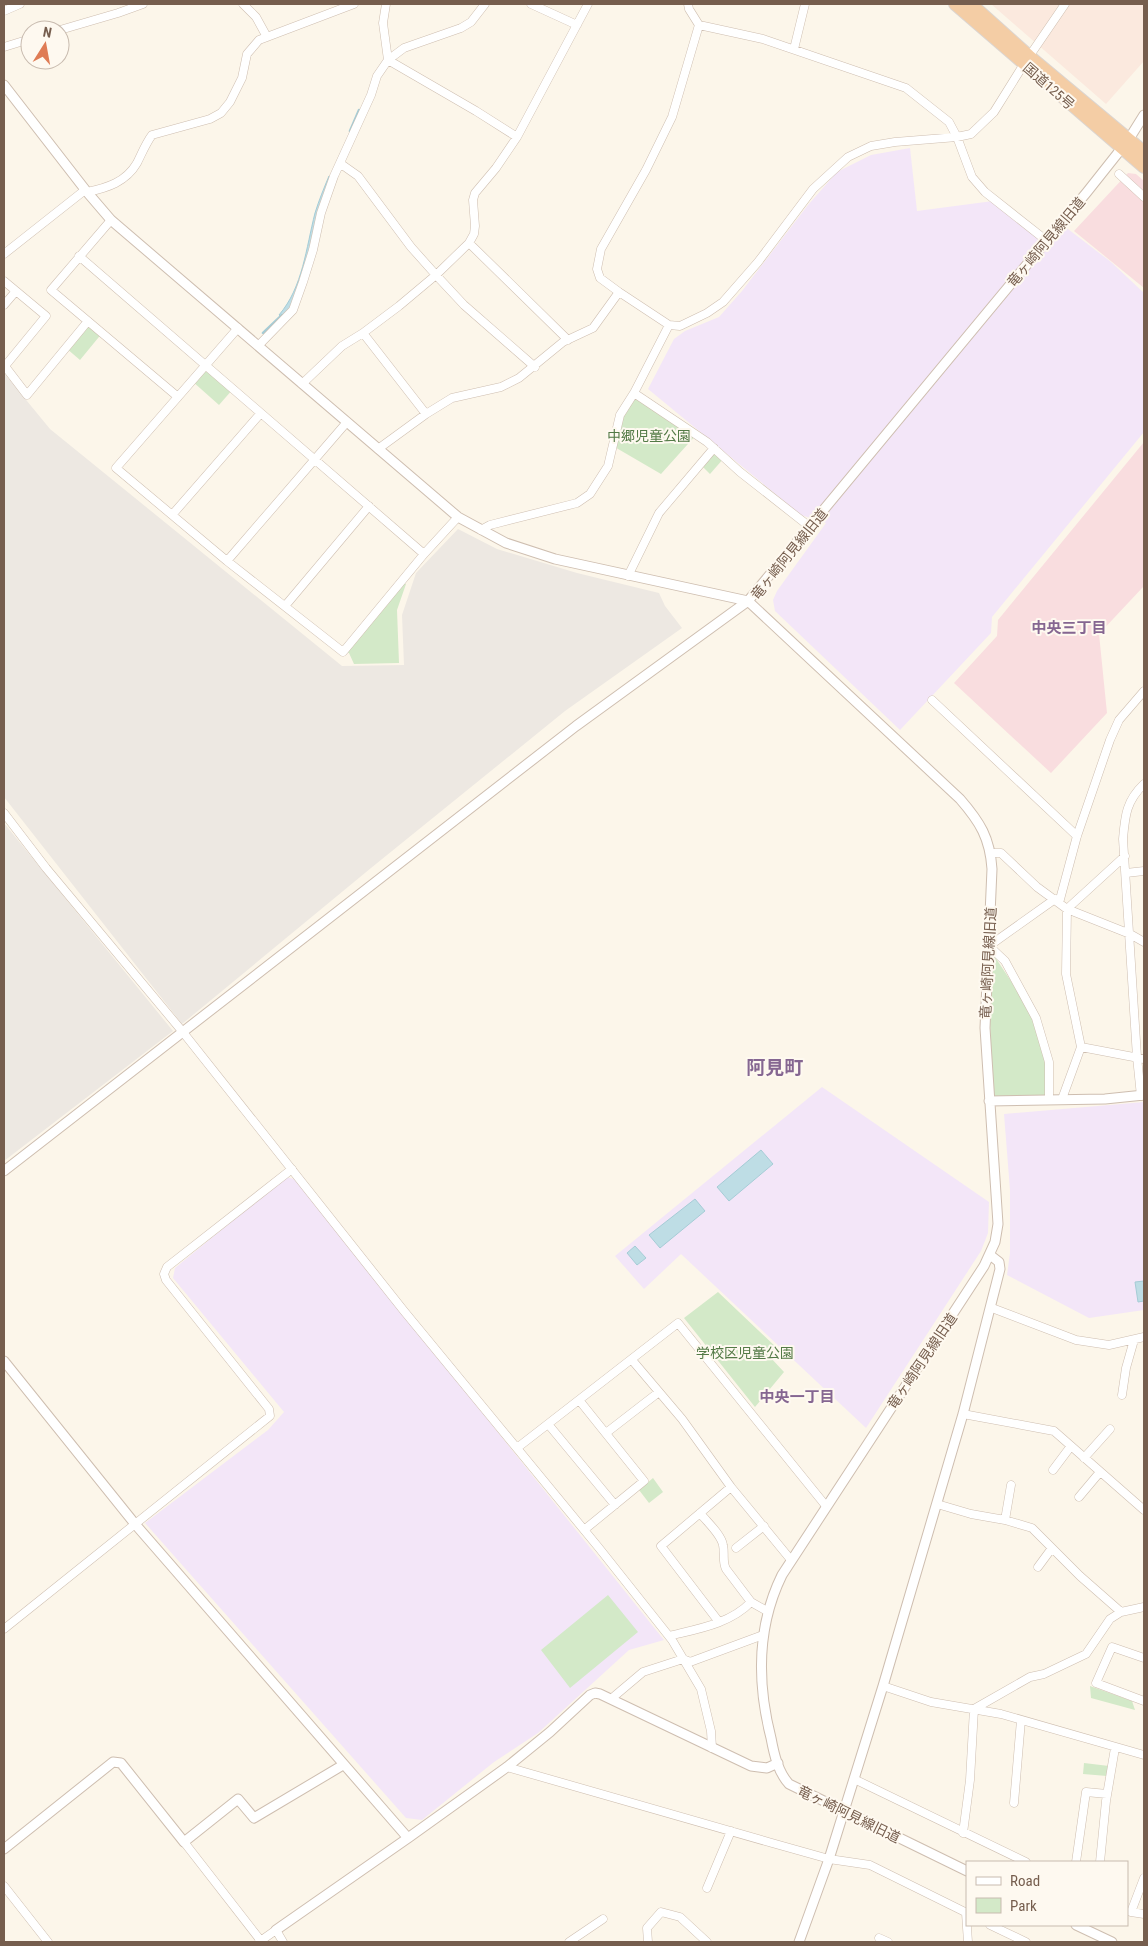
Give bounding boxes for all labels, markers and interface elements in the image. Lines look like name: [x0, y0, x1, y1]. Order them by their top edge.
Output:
north arrow: [20, 20, 70, 70]
text: N: [42, 24, 53, 41]
street label: 国道125号: [1020, 59, 1078, 113]
street label: 竜ヶ崎阿見線旧道: [1004, 194, 1088, 290]
park label: 中郷児童公園: [607, 428, 691, 444]
street label: 竜ヶ崎阿見線旧道: [748, 505, 830, 603]
district label: 中央三丁目: [1031, 619, 1107, 637]
street label: 竜ヶ崎阿見線旧道: [977, 907, 999, 1019]
district label: 阿見町: [746, 1056, 804, 1079]
street label: 竜ヶ崎阿見線旧道: [884, 1310, 960, 1412]
park label: 学校区児童公園: [696, 1345, 794, 1361]
district label: 中央一丁目: [759, 1388, 835, 1406]
street label: 竜ヶ崎阿見線旧道: [795, 1782, 903, 1846]
legend: [966, 1861, 1128, 1926]
text: Road: [1010, 1872, 1040, 1890]
text: Park: [1010, 1897, 1037, 1915]

